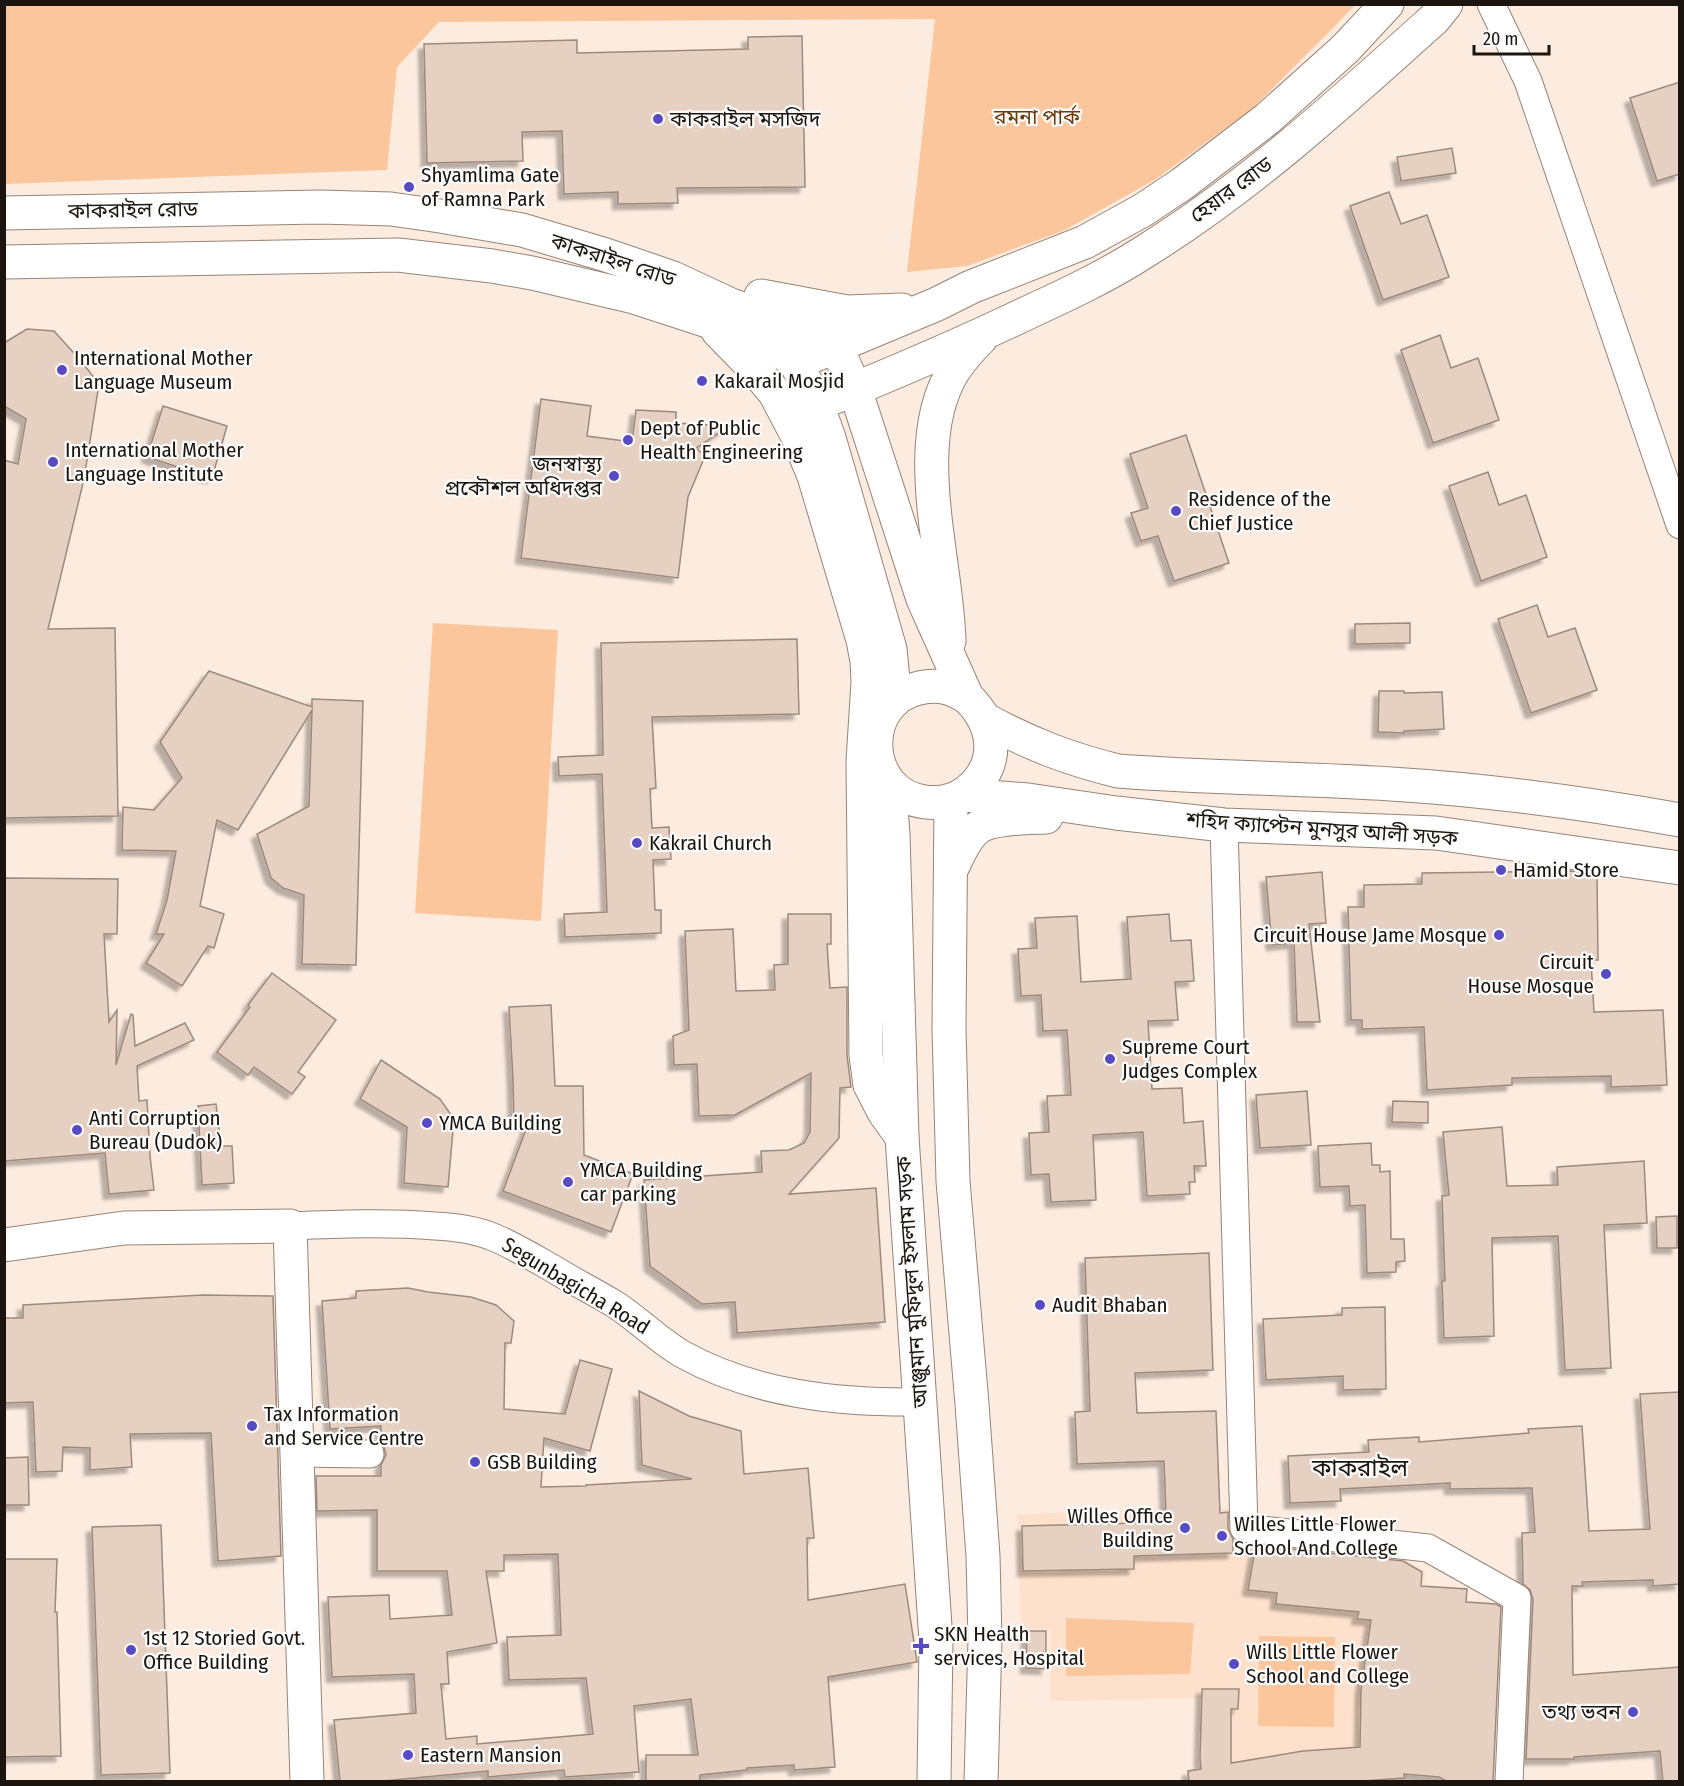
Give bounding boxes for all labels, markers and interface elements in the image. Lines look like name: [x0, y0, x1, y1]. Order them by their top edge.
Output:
scale bar: [1474, 18, 1549, 56]
text: 20 m: [1483, 28, 1518, 50]
park label: রমনা পার্ক: [993, 104, 1081, 130]
place label: কাকরাইল মসজিদ: [669, 106, 821, 132]
marker: কাকরাইল মসজিদ: [651, 112, 665, 126]
street label: হেয়ার রোড: [1185, 151, 1278, 229]
place label: Shyamlima Gate of Ramna Park: [421, 162, 559, 212]
marker: Shyamlima Gate of Ramna Park: [402, 180, 416, 194]
street label: কাকরাইল রোড: [67, 196, 199, 224]
street label: কাকরাইল রোড: [546, 227, 680, 293]
place label: International Mother Language Museum: [74, 345, 253, 395]
marker: International Mother Language Museum: [55, 363, 69, 377]
place label: Kakarail Mosjid: [714, 368, 845, 394]
marker: Kakarail Mosjid: [695, 374, 709, 388]
place label: Dept of Public Health Engineering: [640, 415, 803, 465]
marker: Dept of Public Health Engineering: [621, 433, 635, 447]
place label: International Mother Language Institute: [65, 437, 244, 487]
place label: জনস্বাস্থ্য প্রকৌশল অধিদপ্তর: [444, 451, 602, 501]
marker: International Mother Language Institute: [46, 455, 60, 469]
marker: জনস্বাস্থ্য প্রকৌশল অধিদপ্তর: [607, 469, 621, 483]
place label: Residence of the Chief Justice: [1188, 486, 1331, 536]
marker: Residence of the Chief Justice: [1169, 504, 1183, 518]
street label: শহিদ ক্যাপ্টেন মুনসুর আলী সড়ক: [1184, 806, 1460, 852]
place label: Kakrail Church: [649, 830, 772, 856]
marker: Kakrail Church: [630, 836, 644, 850]
place label: Hamid Store: [1513, 857, 1619, 883]
marker: Hamid Store: [1494, 863, 1508, 877]
place label: Circuit House Jame Mosque: [1253, 922, 1487, 948]
marker: Circuit House Jame Mosque: [1492, 928, 1506, 942]
place label: Circuit House Mosque: [1467, 949, 1594, 999]
marker: Circuit House Mosque: [1599, 967, 1613, 981]
place label: Supreme Court Judges Complex: [1122, 1034, 1258, 1084]
marker: Supreme Court Judges Complex: [1103, 1052, 1117, 1066]
place label: Anti Corruption Bureau (Dudok): [89, 1105, 222, 1155]
place label: YMCA Building: [439, 1110, 561, 1136]
marker: YMCA Building: [420, 1116, 434, 1130]
marker: Anti Corruption Bureau (Dudok): [70, 1123, 84, 1137]
street label: আঞ্জুমান মুফিদুল ইসলাম সড়ক: [890, 1154, 934, 1410]
place label: YMCA Building car parking: [580, 1157, 702, 1207]
marker: YMCA Building car parking: [561, 1175, 575, 1189]
street label: Segunbagicha Road: [497, 1232, 655, 1340]
place label: Audit Bhaban: [1052, 1292, 1168, 1318]
marker: Audit Bhaban: [1033, 1298, 1047, 1312]
place label: Tax Information and Service Centre: [264, 1401, 424, 1451]
marker: Tax Information and Service Centre: [245, 1419, 259, 1433]
place label: GSB Building: [487, 1449, 597, 1475]
district label: কাকরাইল: [1311, 1454, 1409, 1482]
marker: GSB Building: [468, 1455, 482, 1469]
place label: Willes Office Building: [1067, 1503, 1173, 1553]
place label: Willes Little Flower School And College: [1234, 1511, 1398, 1561]
marker: Willes Office Building: [1178, 1521, 1192, 1535]
marker: Willes Little Flower School And College: [1215, 1529, 1229, 1543]
place label: SKN Health services, Hospital: [934, 1621, 1085, 1671]
place label: 1st 12 Storied Govt. Office Building: [143, 1625, 305, 1675]
marker: SKN Health services, Hospital: [912, 1637, 930, 1655]
place label: Wills Little Flower School and College: [1246, 1639, 1409, 1689]
marker: 1st 12 Storied Govt. Office Building: [124, 1643, 138, 1657]
marker: Wills Little Flower School and College: [1227, 1657, 1241, 1671]
place label: তথ্য ভবন: [1541, 1699, 1621, 1725]
marker: তথ্য ভবন: [1626, 1705, 1640, 1719]
place label: Eastern Mansion: [420, 1742, 562, 1768]
marker: Eastern Mansion: [401, 1748, 415, 1762]

